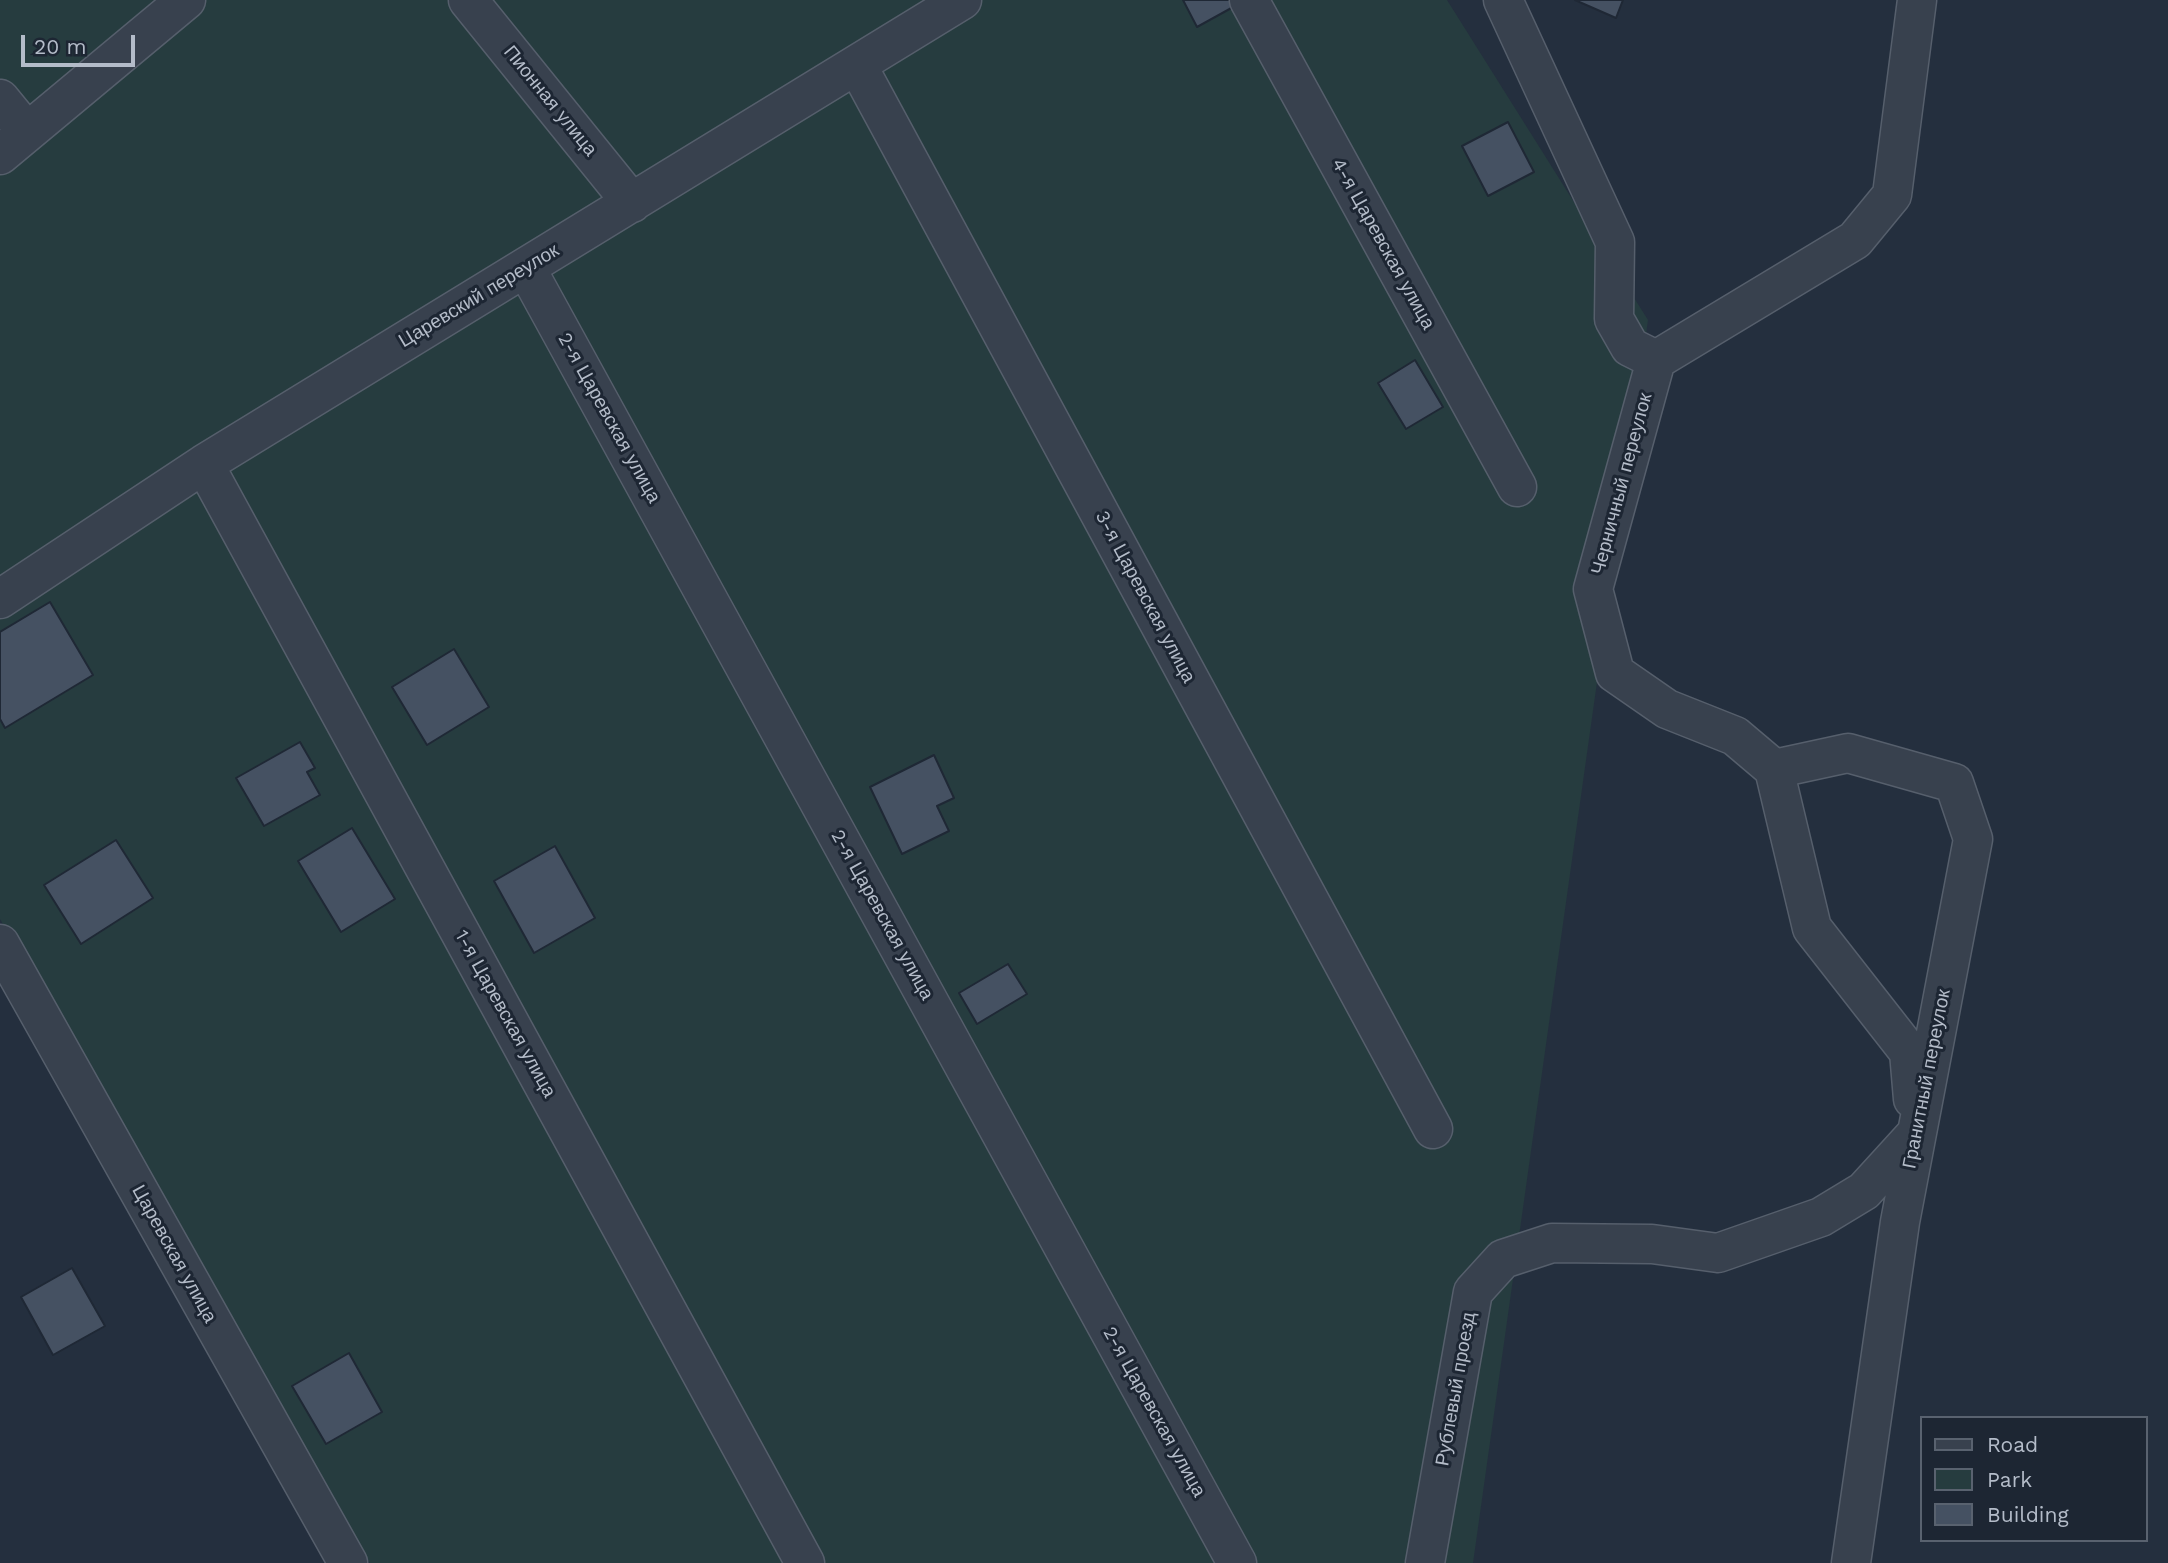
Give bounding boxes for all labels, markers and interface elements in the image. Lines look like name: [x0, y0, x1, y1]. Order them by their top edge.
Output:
scale bar: [24, 21, 138, 65]
text: 20 m: [34, 34, 86, 59]
street label: Пионная улица: [499, 41, 601, 161]
street label: 4-я Царевская улица: [1327, 155, 1439, 333]
street label: Царевский переулок: [395, 239, 563, 353]
street label: 2-я Царевская улица: [553, 329, 665, 507]
street label: Черничный переулок: [1587, 391, 1657, 577]
street label: 3-я Царевская улица: [1090, 507, 1200, 687]
street label: 2-я Царевская улица: [826, 826, 938, 1004]
street label: 1-я Царевская улица: [450, 926, 560, 1102]
street label: Гранитный переулок: [1898, 987, 1956, 1171]
street label: Царевская улица: [127, 1181, 221, 1327]
street label: Рублевый проезд: [1431, 1310, 1481, 1468]
street label: 2-я Царевская улица: [1098, 1323, 1210, 1501]
legend: [1920, 1416, 2147, 1542]
text: Road: [1987, 1432, 2038, 1457]
text: Park: [1987, 1467, 2032, 1492]
text: Building: [1987, 1502, 2069, 1527]

